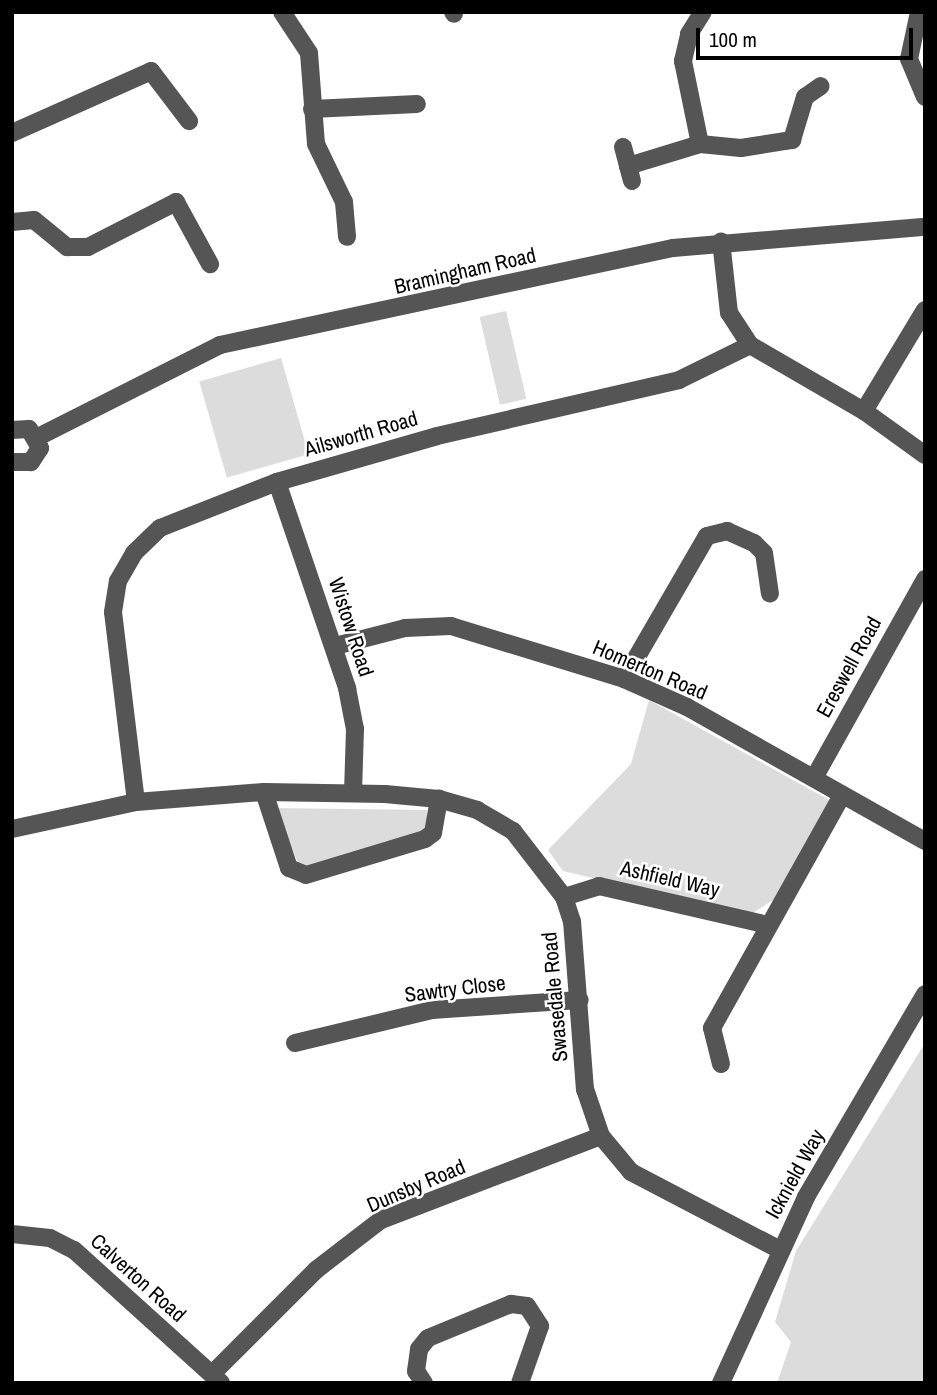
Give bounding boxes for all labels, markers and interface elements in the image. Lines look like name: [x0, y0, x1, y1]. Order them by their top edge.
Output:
scale bar: [699, 14, 916, 58]
text: 100 m: [709, 25, 757, 54]
street label: Bramingham Road: [392, 242, 538, 300]
street label: Ailsworth Road: [301, 406, 421, 462]
street label: Wistow Road: [323, 574, 379, 680]
street label: Ereswell Road: [811, 612, 887, 722]
street label: Homerton Road: [589, 635, 711, 705]
street label: Ashfield Way: [618, 855, 722, 903]
street label: Swasedale Road: [537, 931, 573, 1063]
street label: Sawtry Close: [403, 970, 507, 1008]
street label: Icknield Way: [760, 1125, 830, 1223]
street label: Dunsby Road: [363, 1154, 469, 1218]
street label: Calverton Road: [85, 1229, 191, 1327]

